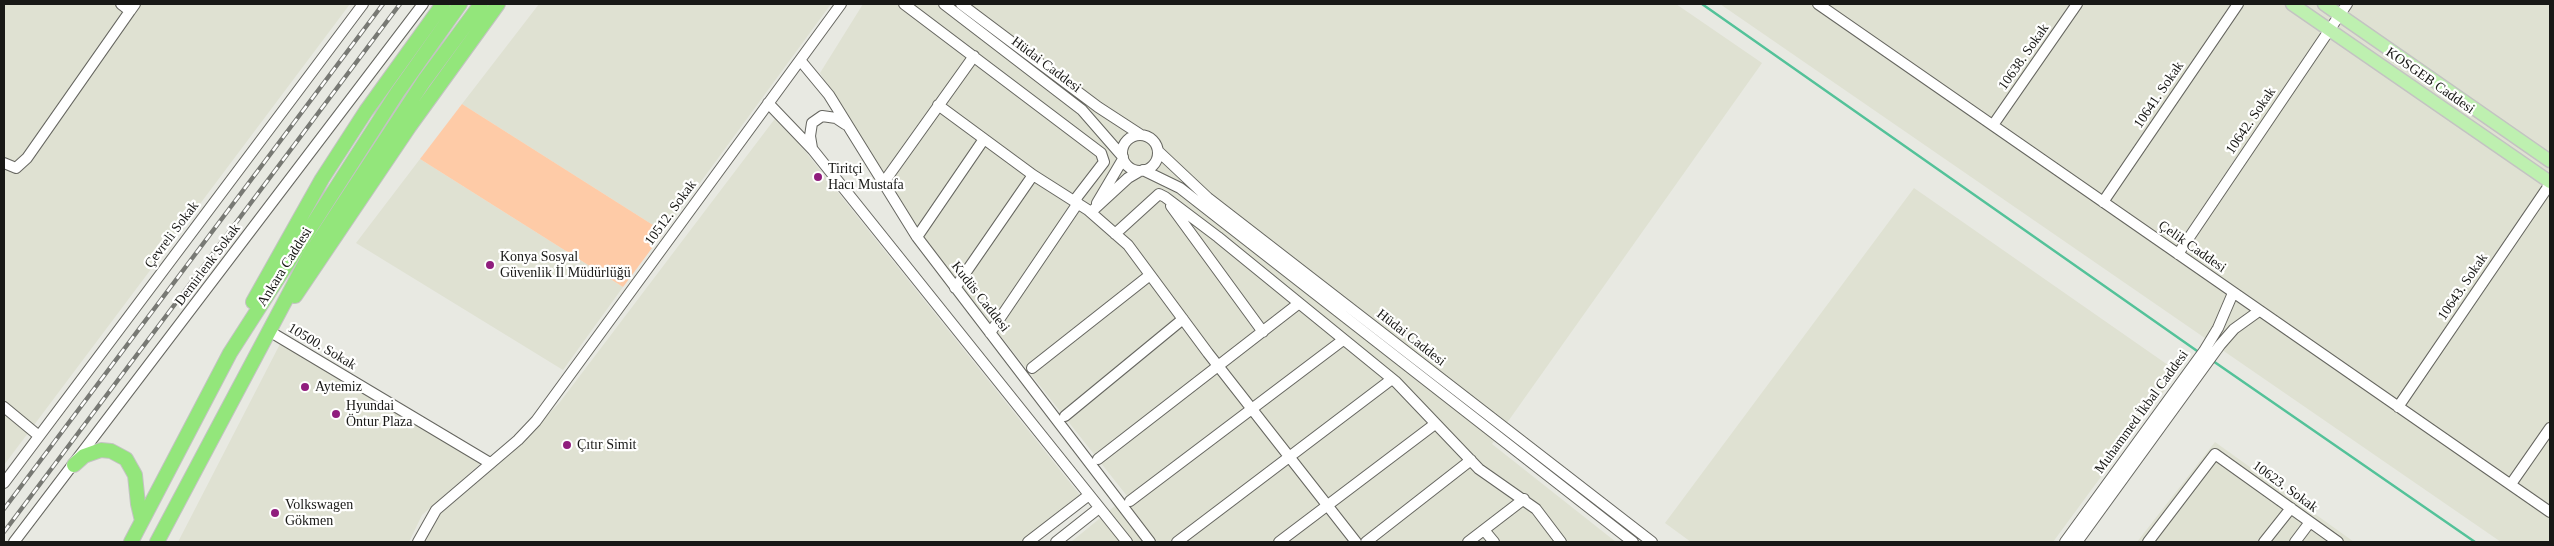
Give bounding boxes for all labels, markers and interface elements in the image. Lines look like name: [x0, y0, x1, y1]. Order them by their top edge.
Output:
street label: 10638. Sokak: [1995, 21, 2053, 93]
street label: Hüdai Caddesi: [1008, 33, 1084, 97]
street label: KOSGEB Caddesi: [2382, 44, 2478, 118]
street label: 10641. Sokak: [2131, 58, 2187, 132]
street label: 10642. Sokak: [2223, 84, 2279, 158]
place label: Tiritçi Hacı Mustafa: [828, 161, 904, 193]
marker: Tiritçi Hacı Mustafa: [812, 171, 824, 183]
street label: 10512. Sokak: [642, 177, 700, 249]
street label: Çevreli Sokak: [141, 198, 203, 272]
street label: Çelik Caddesi: [2155, 217, 2229, 277]
street label: Demirlenk Sokak: [172, 221, 244, 309]
street label: Ankara Caddesi: [254, 224, 316, 310]
place label: Konya Sosyal Güvenlik İl Müdürlüğü: [500, 249, 631, 282]
street label: 10643. Sokak: [2435, 250, 2491, 324]
street label: Kudüs Caddesi: [947, 258, 1013, 336]
marker: Konya Sosyal Güvenlik İl Müdürlüğü: [484, 259, 496, 271]
street label: Hüdai Caddesi: [1373, 306, 1449, 370]
street label: 10500. Sokak: [285, 320, 359, 374]
street label: Muhammed İkbal Caddesi: [2092, 347, 2192, 477]
place label: Aytemiz: [315, 379, 362, 395]
marker: Aytemiz: [299, 381, 311, 393]
place label: Hyundai Öntur Plaza: [346, 398, 412, 431]
marker: Hyundai Öntur Plaza: [330, 408, 342, 420]
place label: Çıtır Simit: [577, 437, 637, 453]
marker: Çıtır Simit: [561, 439, 573, 451]
street label: 10623. Sokak: [2249, 458, 2321, 516]
place label: Volkswagen Gökmen: [285, 497, 353, 530]
marker: Volkswagen Gökmen: [269, 507, 281, 519]

